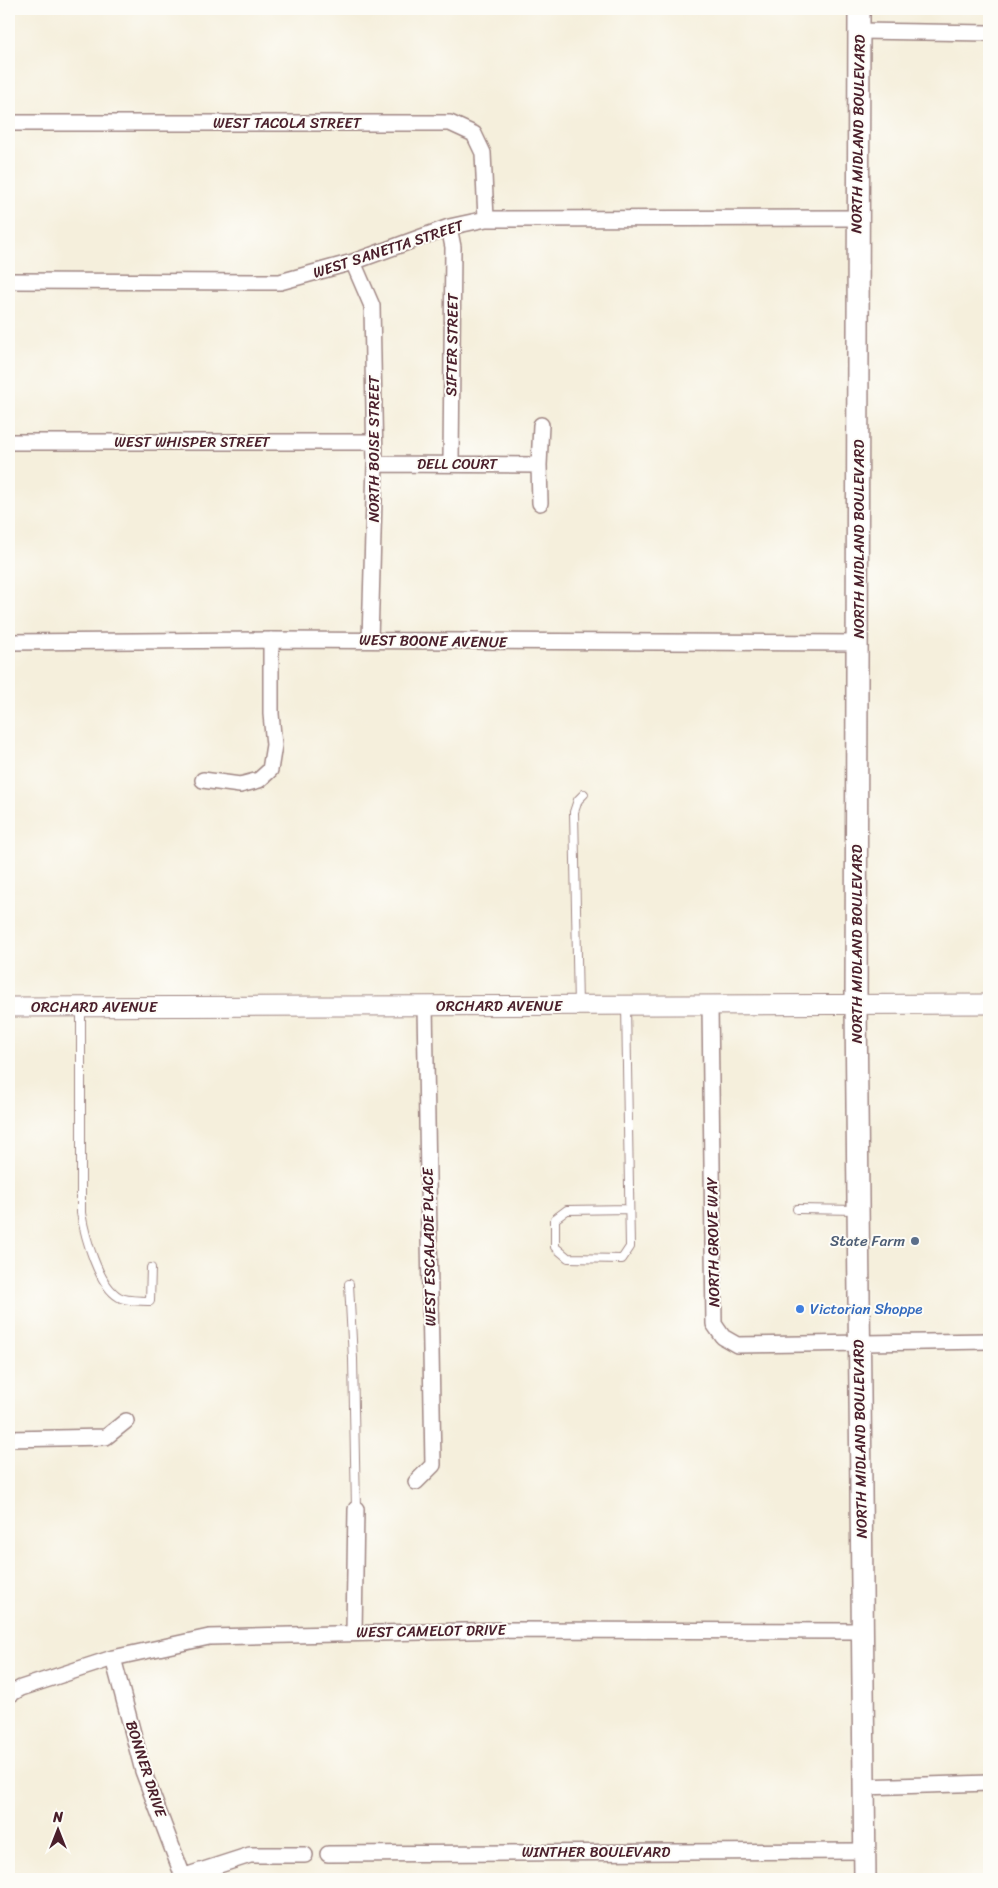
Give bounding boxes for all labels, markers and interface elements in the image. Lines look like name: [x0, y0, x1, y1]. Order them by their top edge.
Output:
street label: NORTH MIDLAND BOULEVARD: [843, 34, 873, 234]
street label: WEST TACOLA STREET: [213, 110, 363, 136]
street label: WEST SANETTA STREET: [309, 212, 468, 286]
street label: SIFTER STREET: [438, 292, 466, 397]
street label: NORTH BOISE STREET: [361, 374, 387, 522]
street label: WEST WHISPER STREET: [114, 429, 271, 455]
street label: NORTH MIDLAND BOULEVARD: [846, 440, 872, 638]
street label: DELL COURT: [417, 451, 499, 477]
street label: WEST BOONE AVENUE: [359, 627, 509, 655]
street label: NORTH MIDLAND BOULEVARD: [844, 845, 870, 1043]
street label: ORCHARD AVENUE: [436, 993, 564, 1019]
street label: ORCHARD AVENUE: [31, 994, 159, 1020]
street label: WEST ESCALADE PLACE: [415, 1166, 443, 1327]
street label: NORTH GROVE WAY: [699, 1176, 727, 1307]
place label: State Farm: [830, 1228, 905, 1254]
marker: State Farm: [909, 1235, 921, 1247]
place label: Victorian Shoppe: [810, 1296, 923, 1322]
marker: Victorian Shoppe: [794, 1303, 806, 1315]
street label: NORTH MIDLAND BOULEVARD: [845, 1339, 875, 1539]
street label: WEST CAMELOT DRIVE: [356, 1617, 508, 1645]
street label: BONNER DRIVE: [118, 1717, 174, 1822]
text: N: [52, 1805, 63, 1830]
north arrow: [32, 1806, 82, 1856]
street label: WINTHER BOULEVARD: [522, 1839, 670, 1865]

